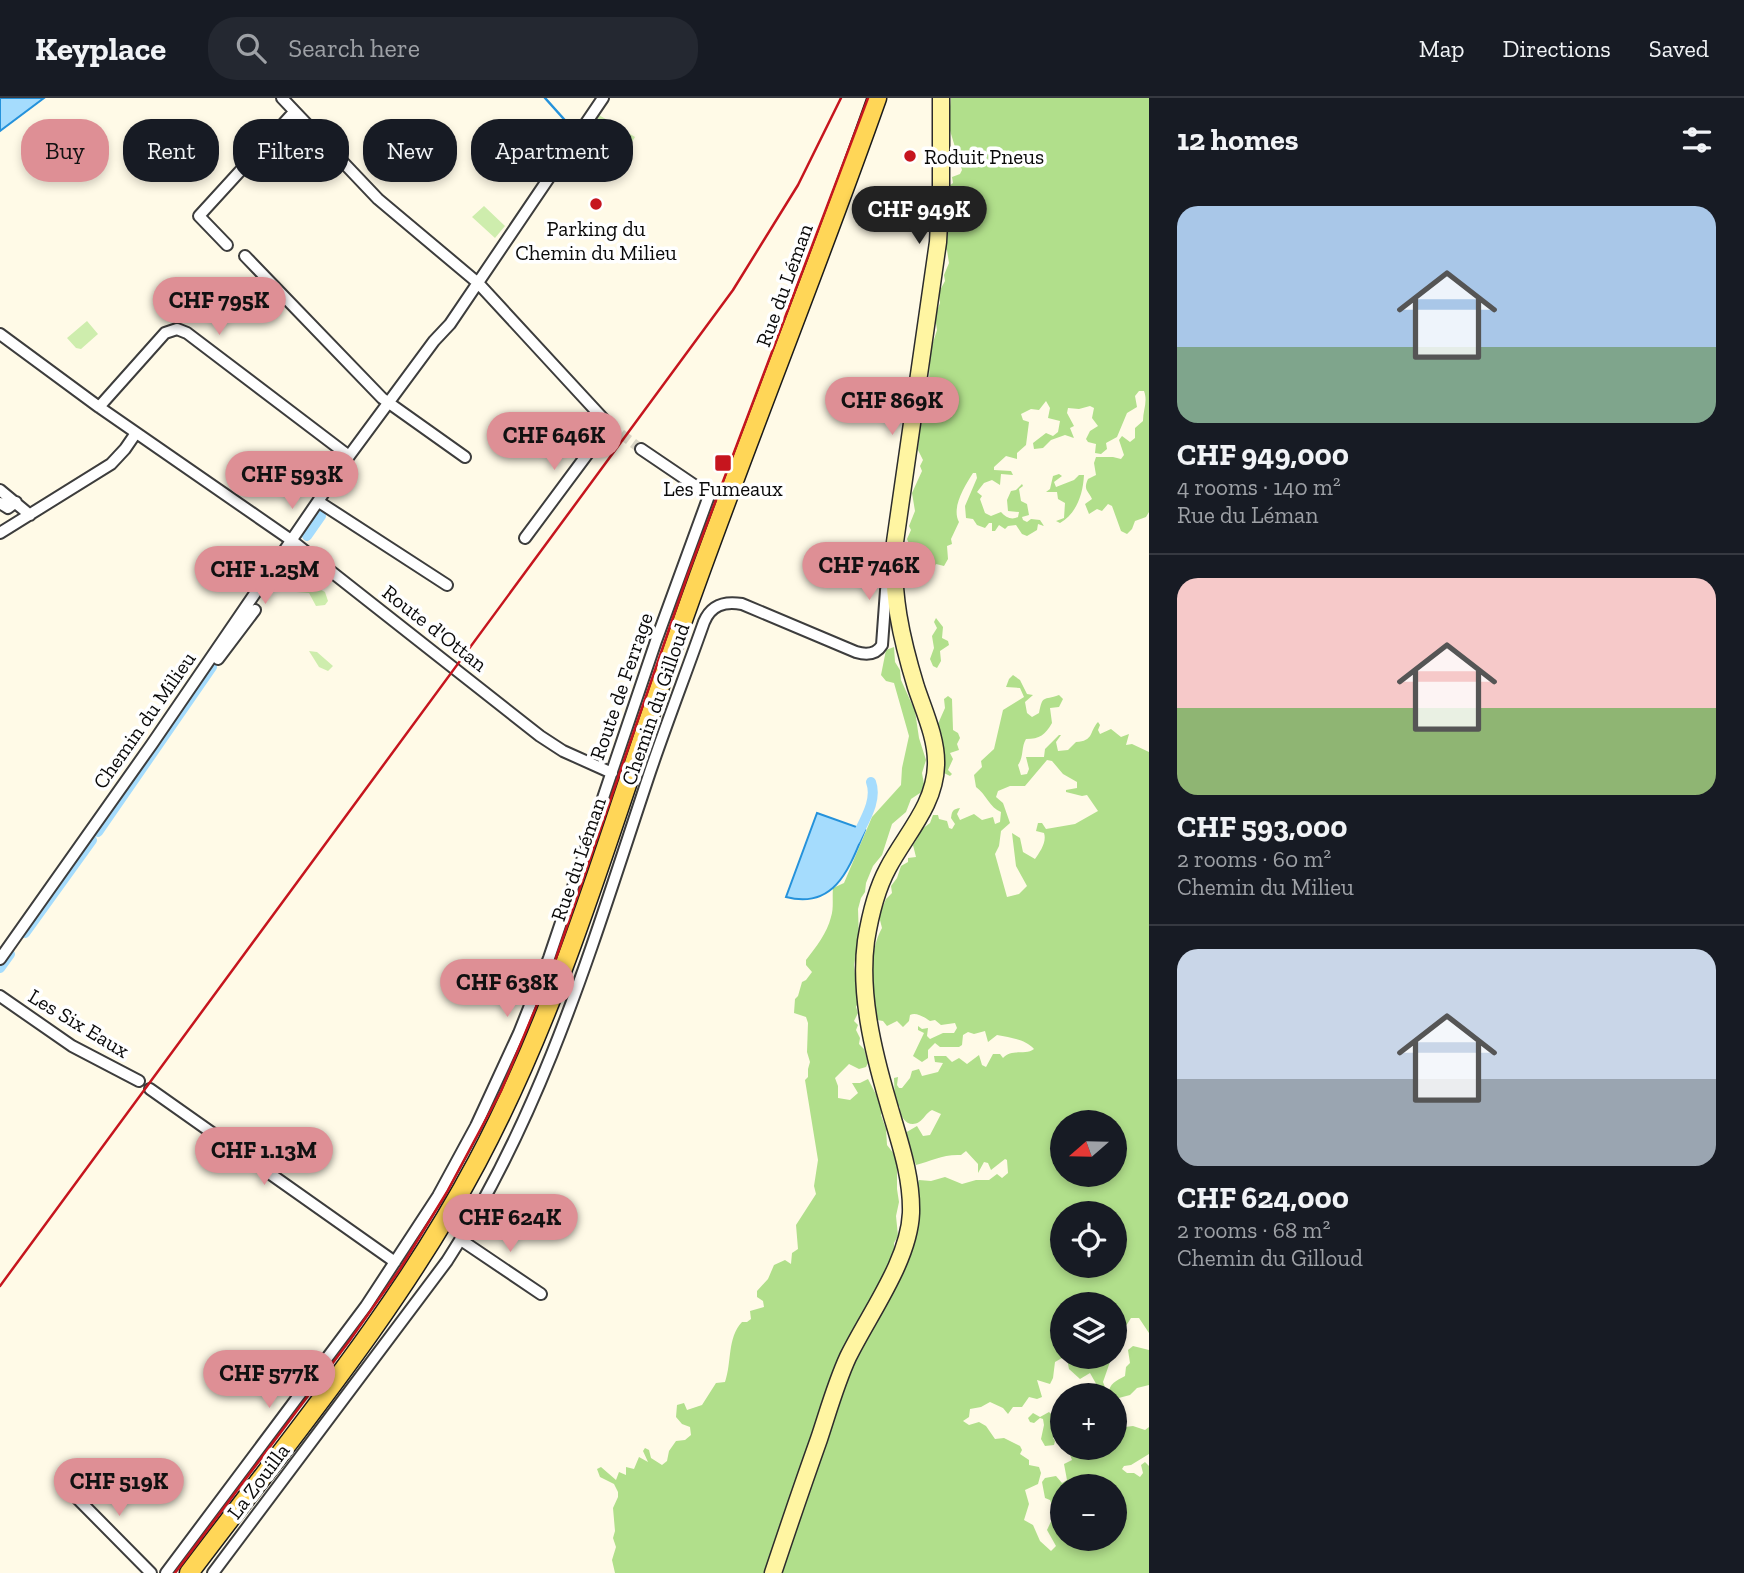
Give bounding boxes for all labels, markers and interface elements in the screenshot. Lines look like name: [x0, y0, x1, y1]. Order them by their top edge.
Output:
search box: [208, 17, 698, 80]
text: Keyplace: [35, 29, 166, 68]
icon: search: [232, 29, 270, 67]
text: Search here: [288, 32, 420, 64]
text: Map: [1419, 34, 1465, 63]
text: Directions: [1503, 34, 1611, 63]
text: Saved: [1649, 34, 1709, 63]
chip: Buy: [21, 119, 109, 182]
chip: Rent: [123, 119, 219, 182]
chip: Filters: [233, 119, 349, 182]
chip: New: [363, 119, 457, 182]
chip: Apartment: [471, 119, 633, 182]
icon: filters: [1678, 121, 1716, 159]
text: 12 homes: [1177, 122, 1299, 158]
place label: Roduit Pneus: [924, 144, 1044, 169]
marker: Roduit Pneus: [902, 148, 918, 164]
pin: CHF 949K: [847, 186, 991, 246]
text: CHF 949K: [868, 195, 970, 223]
marker: Parking du Chemin du Milieu: [588, 196, 604, 212]
place label: Parking du Chemin du Milieu: [515, 216, 677, 265]
street label: Rue du Léman: [750, 220, 818, 350]
icon: home: [1384, 252, 1510, 378]
pin: CHF 795K: [147, 278, 291, 337]
text: CHF 795K: [169, 286, 269, 314]
pin: CHF 869K: [820, 378, 964, 437]
text: CHF 869K: [841, 386, 943, 414]
pin: CHF 646K: [482, 412, 626, 472]
text: CHF 646K: [503, 421, 605, 449]
text: CHF 949,000: [1177, 437, 1349, 473]
pin: CHF 593K: [220, 452, 364, 511]
marker: Les Fumeaux: [713, 453, 733, 473]
text: CHF 593K: [241, 460, 343, 488]
text: 4 rooms · 140 m²: [1177, 473, 1341, 501]
place label: Les Fumeaux: [663, 476, 783, 501]
text: Rue du Léman: [1177, 501, 1318, 529]
pin: CHF 746K: [797, 542, 941, 602]
pin: CHF 1.25M: [185, 546, 345, 606]
text: CHF 746K: [818, 551, 920, 579]
text: CHF 1.25M: [211, 555, 319, 583]
street label: Route d'Ottan: [378, 579, 492, 677]
street label: Route de Ferrage: [584, 609, 658, 763]
street label: Chemin du Gilloud: [616, 619, 695, 788]
icon: home: [1384, 624, 1510, 750]
street label: Chemin du Milieu: [87, 646, 201, 793]
street label: Rue du Léman: [545, 794, 611, 924]
text: CHF 593,000: [1177, 809, 1348, 845]
text: 2 rooms · 60 m²: [1177, 845, 1331, 873]
text: Chemin du Milieu: [1177, 873, 1354, 901]
pin: CHF 638K: [435, 960, 579, 1019]
text: CHF 638K: [456, 968, 558, 996]
street label: Les Six Eaux: [24, 983, 134, 1063]
icon: home: [1384, 995, 1510, 1121]
north arrow: [1050, 1110, 1127, 1186]
map controls: [1050, 1110, 1127, 1551]
pin: CHF 1.13M: [184, 1128, 344, 1187]
text: CHF 1.13M: [211, 1136, 317, 1164]
text: CHF 624,000: [1177, 1180, 1349, 1216]
pin: CHF 624K: [438, 1194, 582, 1254]
button: locate: [1050, 1201, 1127, 1278]
text: CHF 624K: [459, 1203, 561, 1231]
text: 2 rooms · 68 m²: [1177, 1216, 1330, 1244]
text: Chemin du Gilloud: [1177, 1244, 1363, 1272]
button: layers: [1050, 1292, 1127, 1369]
pin: CHF 577K: [197, 1350, 341, 1410]
text: CHF 577K: [219, 1359, 319, 1387]
button: +: [1050, 1383, 1127, 1460]
street label: La Zouilla: [221, 1438, 295, 1524]
pin: CHF 519K: [47, 1458, 191, 1518]
text: CHF 519K: [70, 1467, 168, 1495]
button: −: [1050, 1474, 1127, 1551]

